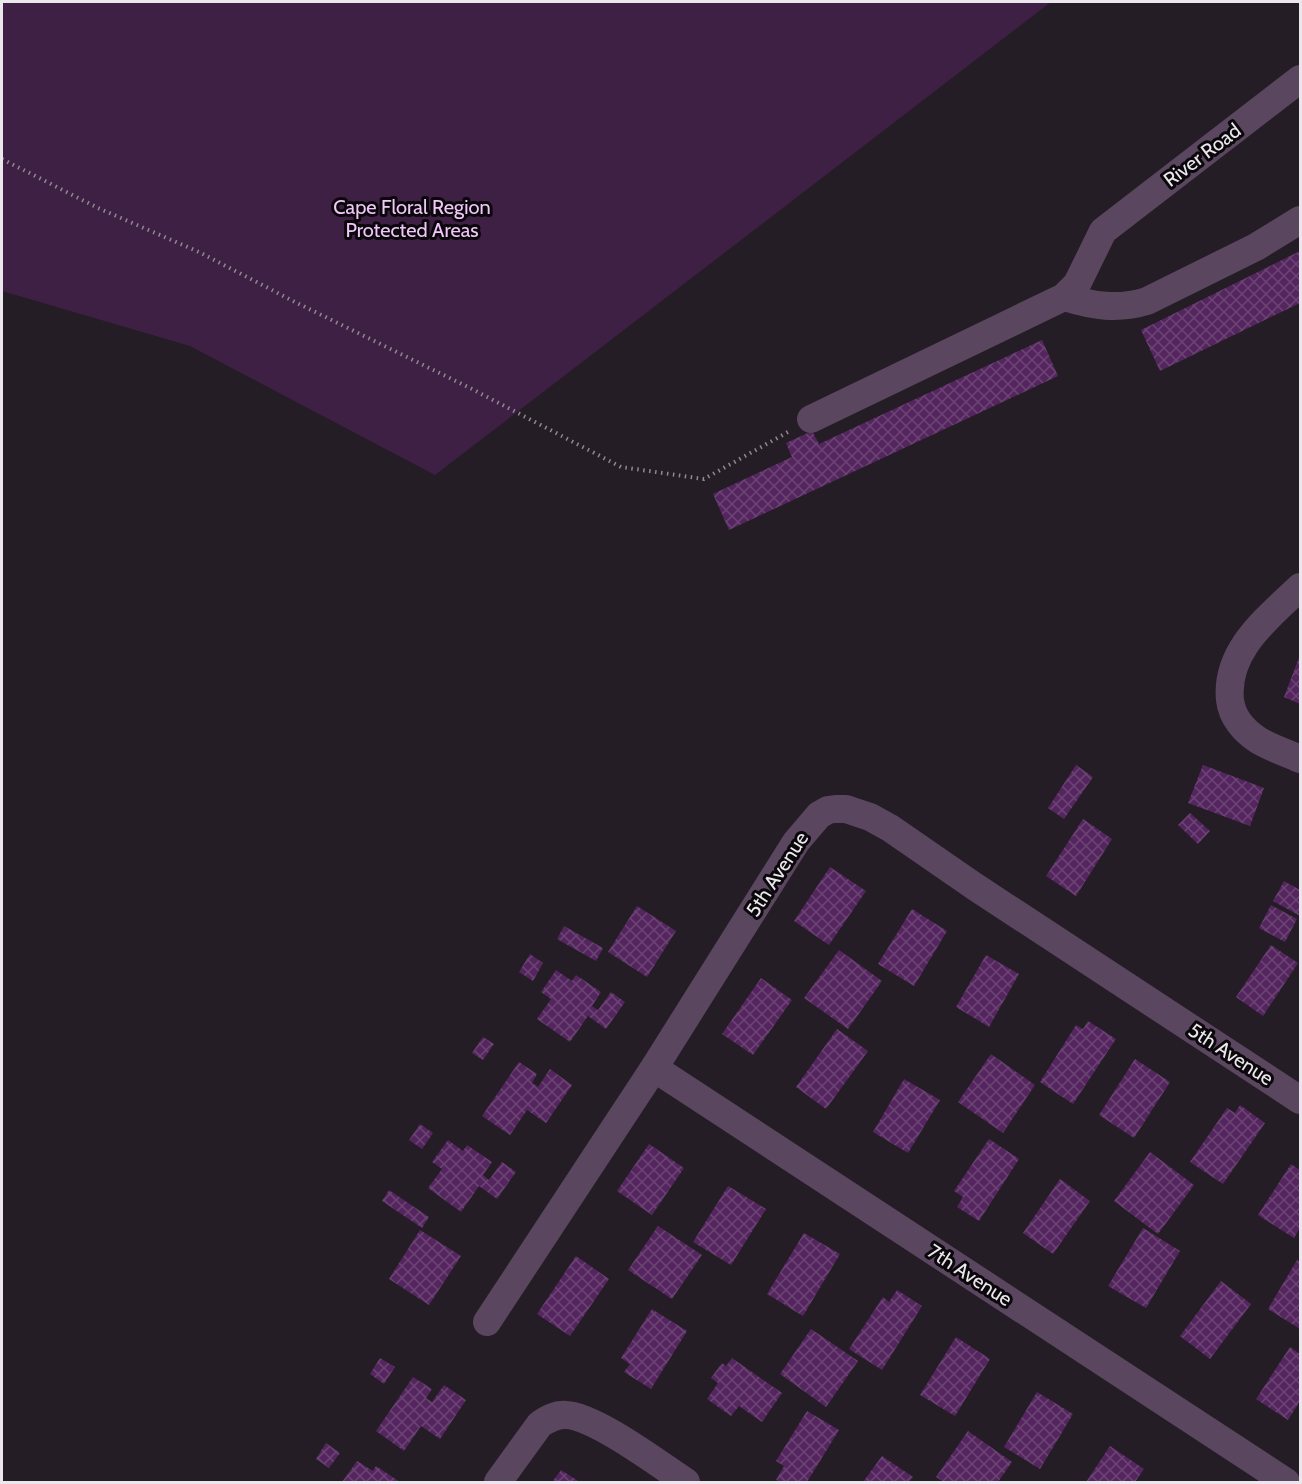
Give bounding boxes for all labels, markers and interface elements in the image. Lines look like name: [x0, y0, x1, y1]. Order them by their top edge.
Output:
street label: River Road: [1159, 118, 1245, 192]
park label: Cape Floral Region Protected Areas: [333, 195, 491, 242]
street label: 5th Avenue: [741, 827, 813, 921]
street label: 5th Avenue: [1184, 1018, 1278, 1090]
street label: 7th Avenue: [923, 1239, 1017, 1311]

